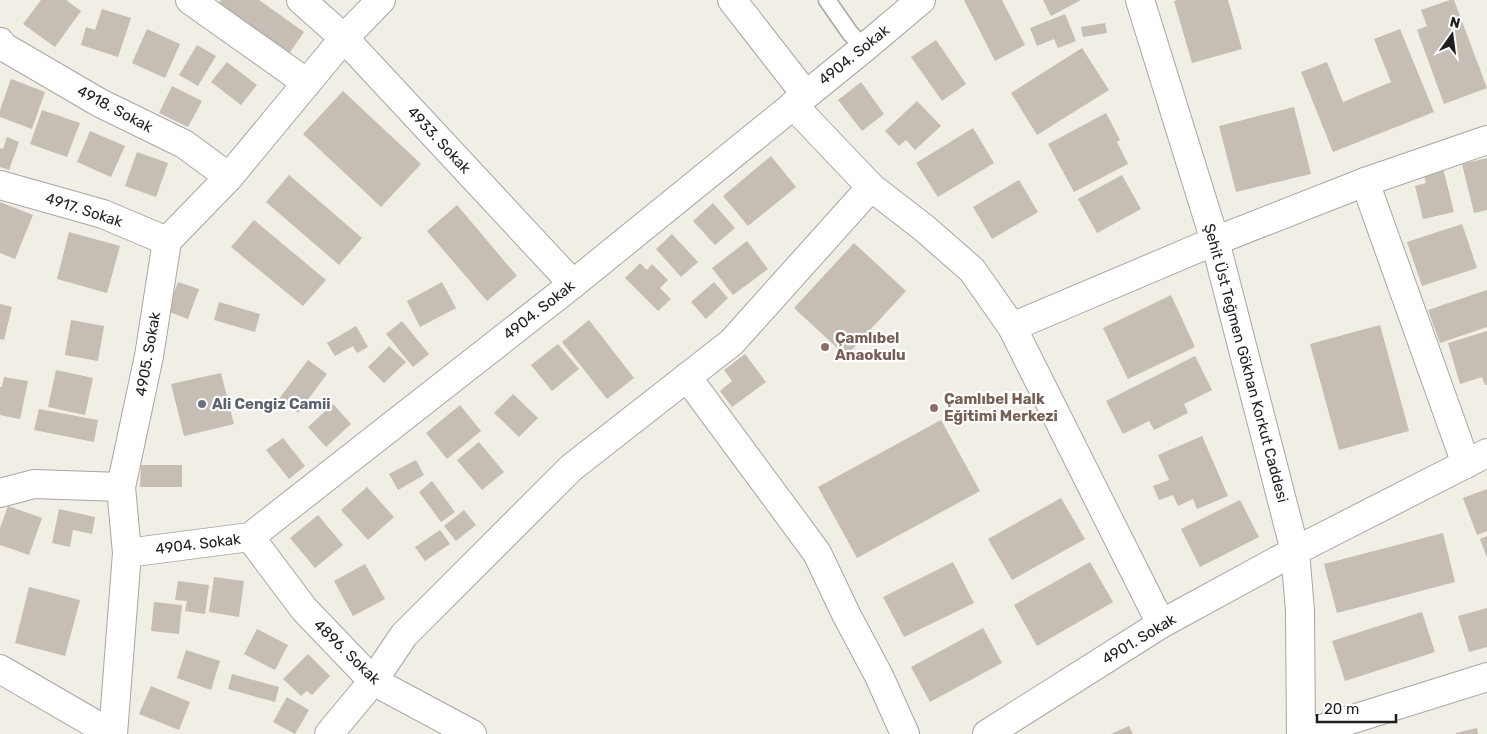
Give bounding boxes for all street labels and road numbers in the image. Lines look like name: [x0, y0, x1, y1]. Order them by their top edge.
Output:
street label: 4904. Sokak: [815, 21, 893, 89]
street label: 4918. Sokak: [74, 82, 156, 137]
street label: 4933. Sokak: [403, 103, 475, 177]
street label: 4917. Sokak: [43, 189, 125, 231]
street label: Şehit Üst Teğmen Gökhan Korkut Caddesi: [1200, 222, 1292, 504]
street label: 4904. Sokak: [500, 276, 579, 343]
street label: 4905. Sokak: [132, 310, 164, 398]
street label: 4904. Sokak: [154, 530, 242, 558]
street label: 4901. Sokak: [1099, 610, 1179, 668]
street label: 4896. Sokak: [310, 616, 384, 688]

